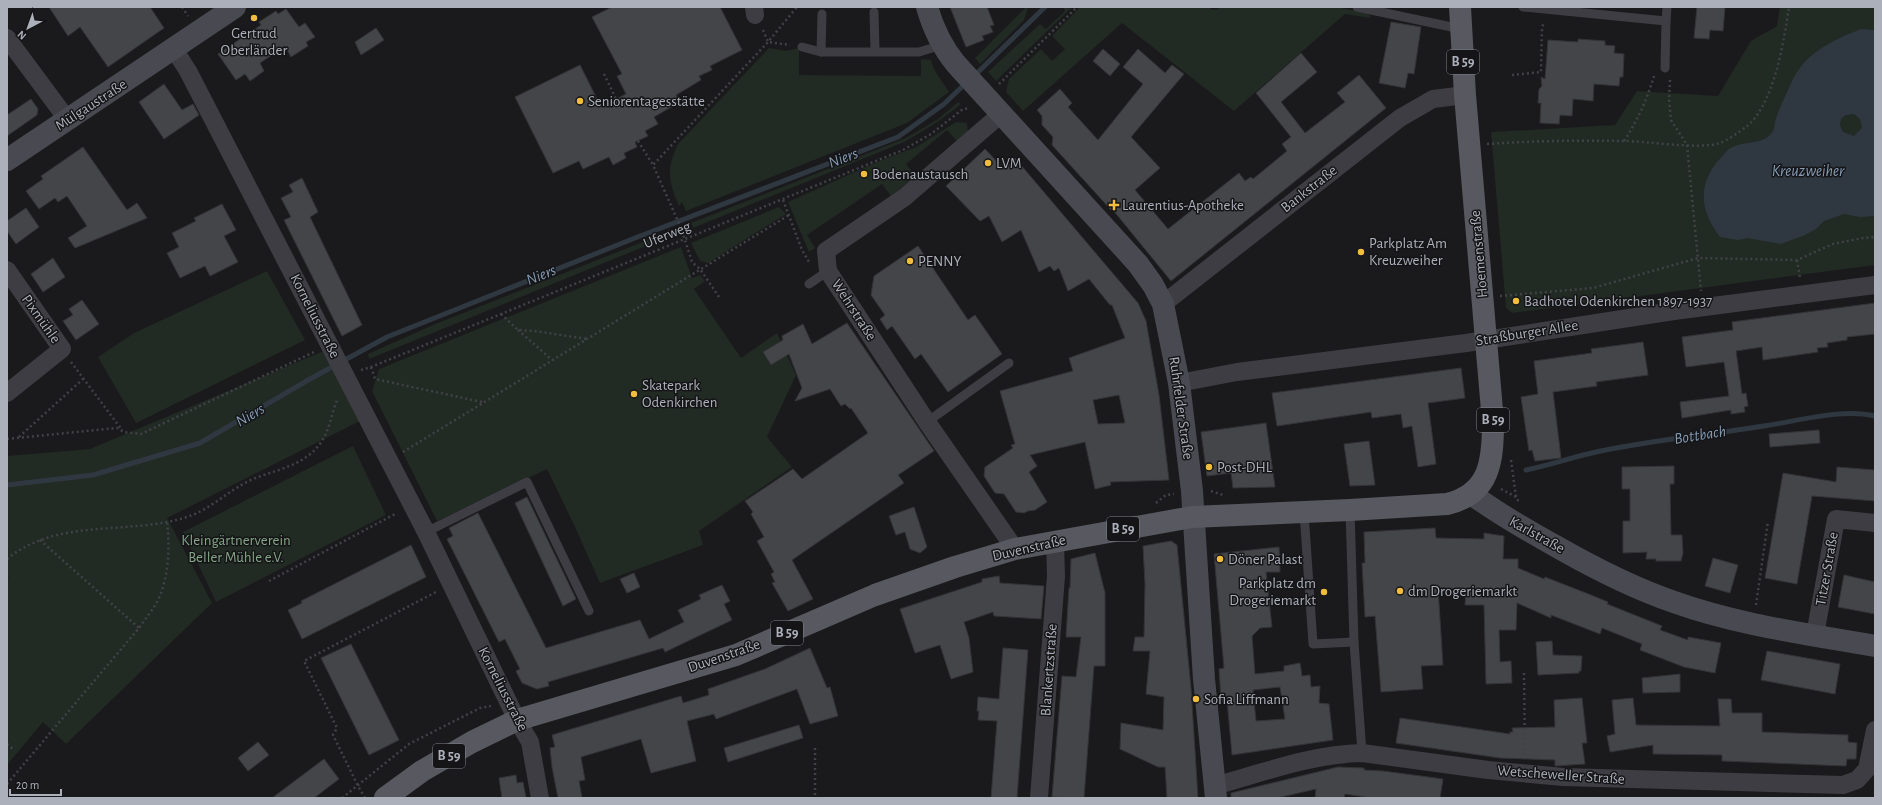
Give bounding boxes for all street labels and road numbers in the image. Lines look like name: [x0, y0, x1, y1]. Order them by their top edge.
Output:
road number: B 59: [1447, 50, 1479, 74]
street label: Mülgaustraße: [53, 76, 129, 134]
street label: Bankstraße: [1278, 163, 1340, 215]
street label: Hoemenstraße: [1468, 209, 1490, 299]
street label: Uferweg: [641, 219, 693, 251]
street label: Korneliusstraße: [287, 271, 343, 361]
street label: Wehrstraße: [829, 277, 879, 343]
street label: Pixmühle: [19, 292, 63, 346]
street label: Straßburger Allee: [1475, 317, 1579, 348]
street label: Ruhrfelder Straße: [1166, 356, 1196, 461]
road number: B 59: [1477, 408, 1509, 432]
street label: Karlstraße: [1507, 514, 1567, 556]
road number: B 59: [1107, 517, 1139, 541]
street label: Titzer Straße: [1813, 531, 1841, 607]
street label: Duvenstraße: [991, 532, 1067, 564]
road number: B 59: [771, 621, 803, 645]
street label: Blankertzstraße: [1038, 623, 1060, 717]
street label: Duvenstraße: [686, 637, 762, 675]
street label: Korneliusstraße: [475, 644, 531, 734]
road number: B 59: [433, 744, 465, 768]
street label: Wetscheweller Straße: [1497, 763, 1625, 787]

